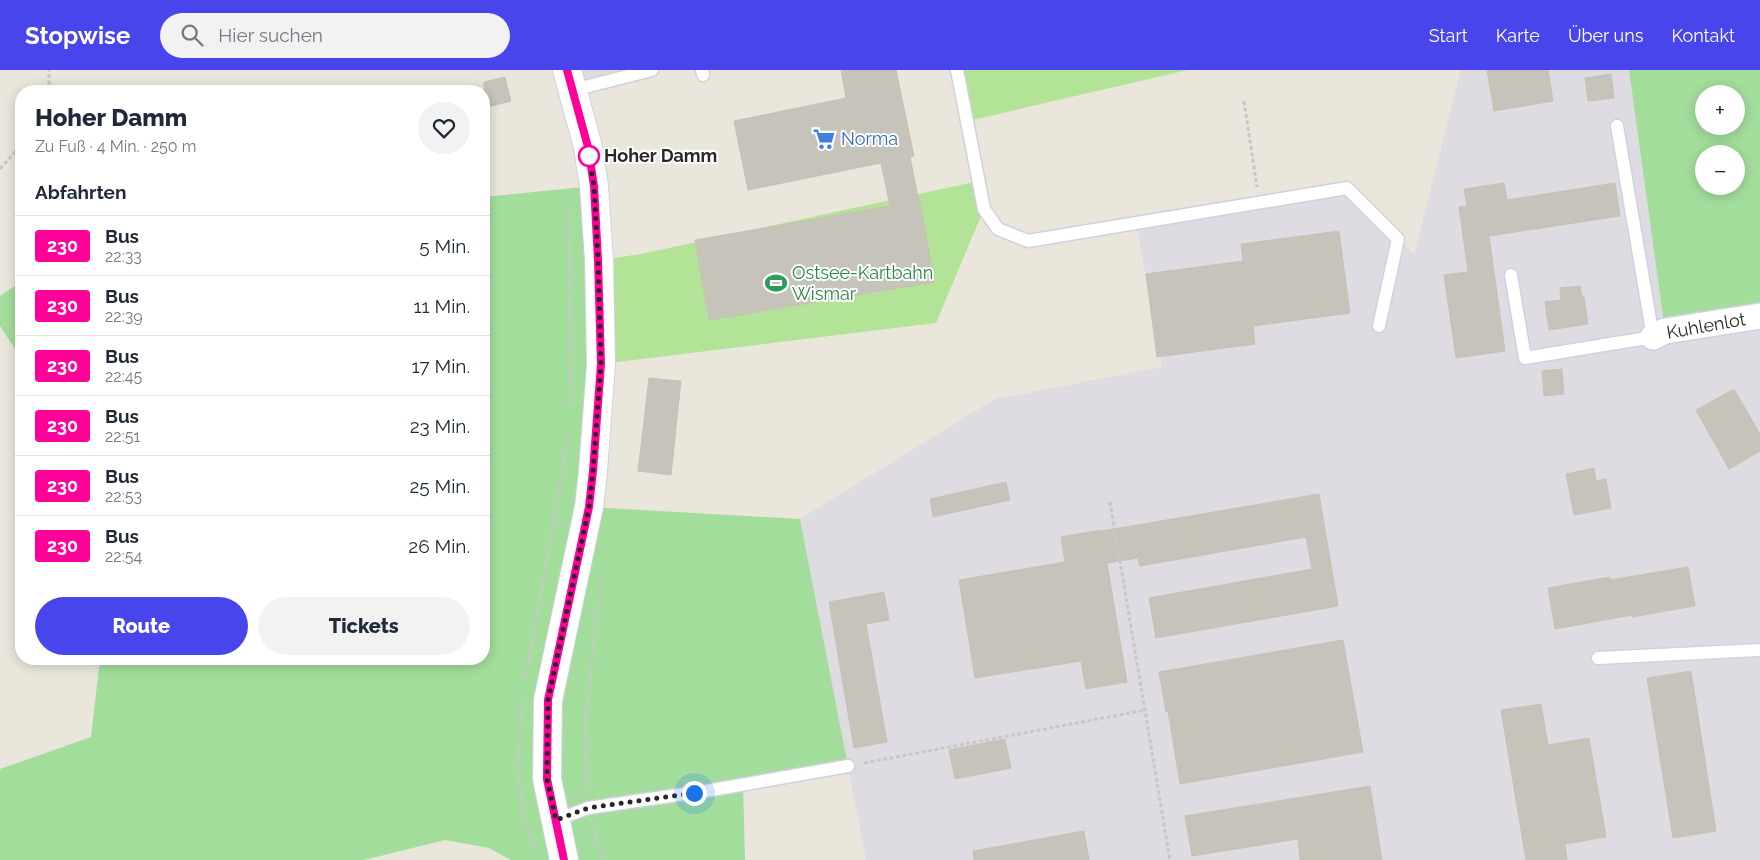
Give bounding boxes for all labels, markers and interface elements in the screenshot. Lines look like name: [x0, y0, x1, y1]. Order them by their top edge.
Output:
search box: [160, 13, 510, 58]
text: Stopwise: [25, 21, 130, 50]
icon: search: [178, 21, 206, 49]
text: Hier suchen: [218, 24, 323, 46]
text: Start: [1429, 25, 1468, 46]
text: Karte: [1496, 25, 1540, 46]
text: Über uns: [1568, 25, 1643, 46]
text: Kontakt: [1671, 25, 1735, 46]
map controls: [1695, 85, 1745, 195]
button: +: [1695, 85, 1745, 135]
button: heart: [418, 102, 470, 154]
text: Hoher Damm: [35, 103, 187, 132]
supermarket icon: Norma: [811, 126, 837, 152]
place label: Norma: [841, 128, 898, 149]
text: Zu Fuß · 4 Min. · 250 m: [35, 137, 196, 156]
marker: Hoher Damm: [578, 145, 600, 167]
place label: Hoher Damm: [604, 145, 717, 166]
button: −: [1695, 145, 1745, 195]
text: Abfahrten: [35, 181, 126, 203]
text: Bus: [105, 225, 139, 247]
text: 230: [47, 235, 78, 256]
text: 5 Min.: [419, 235, 470, 257]
text: 22:33: [105, 247, 142, 266]
place label: Ostsee-Kartbahn Wismar: [792, 262, 933, 304]
sports icon: Ostsee-Kartbahn Wismar: [763, 270, 789, 296]
text: Bus: [105, 285, 139, 307]
text: 230: [47, 295, 78, 316]
text: 11 Min.: [413, 295, 470, 317]
text: 22:39: [105, 307, 143, 326]
street label: Kuhlenlot: [1665, 308, 1747, 343]
text: Bus: [105, 345, 139, 367]
text: 230: [47, 355, 78, 376]
text: 17 Min.: [411, 355, 470, 377]
text: 22:45: [105, 367, 142, 386]
text: Bus: [105, 405, 139, 427]
text: 230: [47, 415, 78, 436]
text: 23 Min.: [410, 415, 470, 437]
text: 22:51: [105, 427, 140, 446]
text: Bus: [105, 465, 139, 487]
text: 230: [47, 475, 78, 496]
text: 25 Min.: [409, 475, 470, 497]
text: 22:53: [105, 487, 142, 506]
text: Bus: [105, 525, 139, 547]
text: 230: [47, 535, 78, 556]
text: 26 Min.: [408, 535, 470, 557]
text: 22:54: [105, 547, 142, 566]
button: Route: [35, 597, 248, 655]
button: Tickets: [258, 597, 470, 655]
your location: [682, 781, 707, 806]

